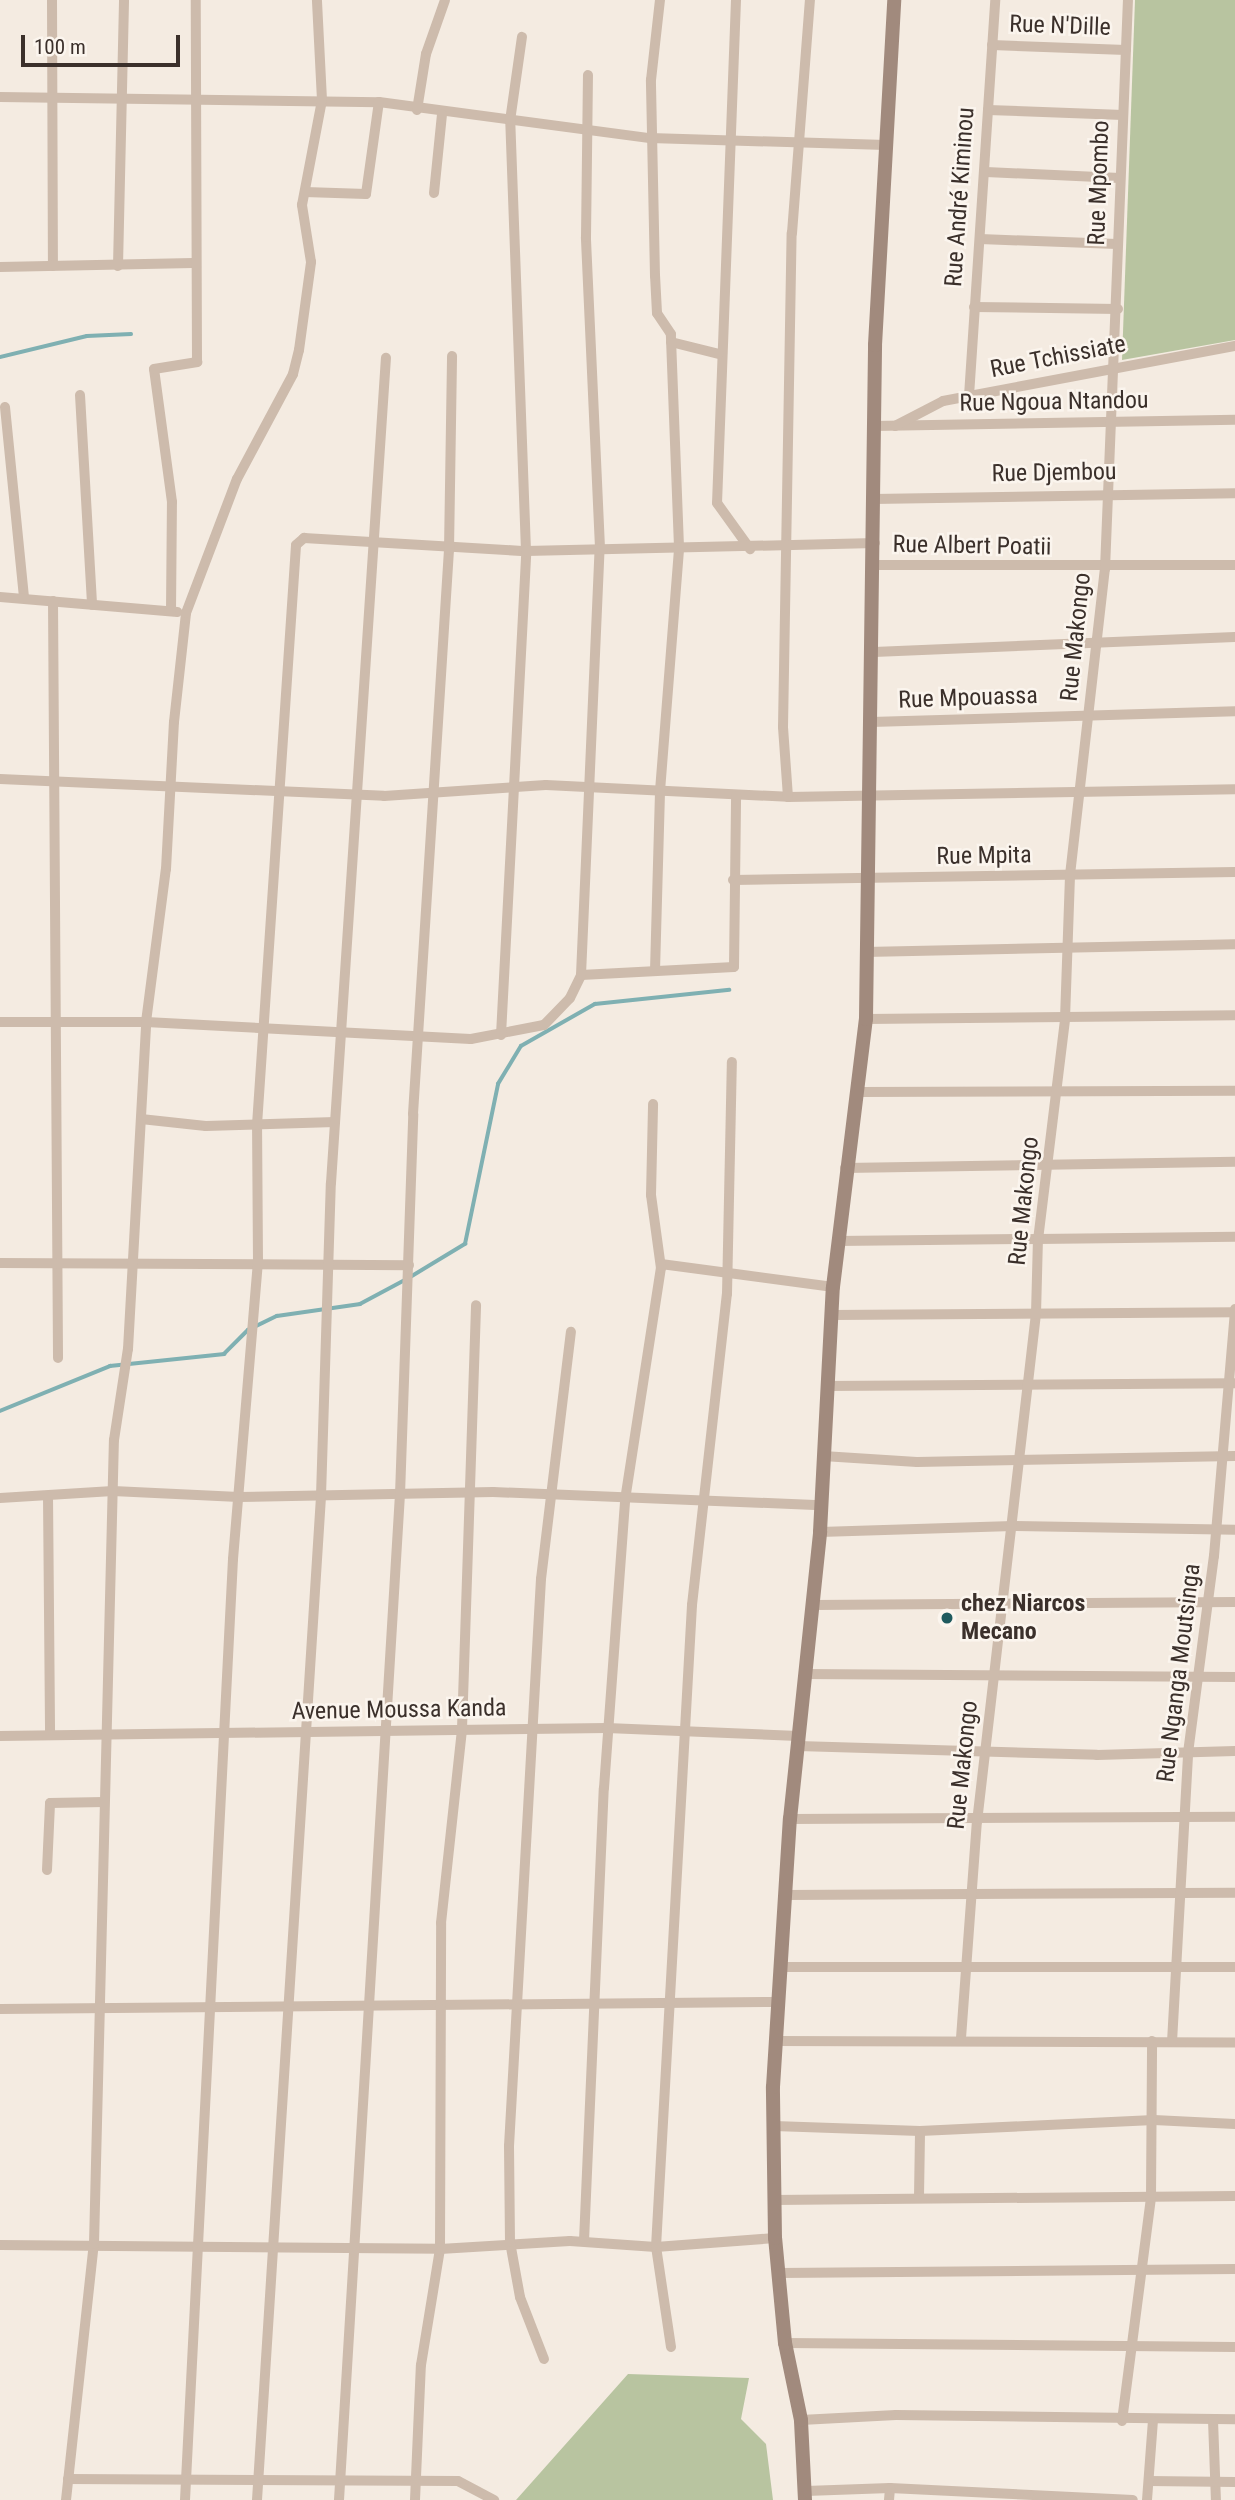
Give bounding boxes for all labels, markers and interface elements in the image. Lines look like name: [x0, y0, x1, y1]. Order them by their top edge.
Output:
street label: Rue N'Dille: [1009, 10, 1111, 42]
scale bar: [24, 21, 184, 65]
text: 100 m: [34, 35, 86, 59]
street label: Rue André Kiminou: [939, 106, 981, 288]
street label: Rue Mpombo: [1082, 120, 1116, 246]
street label: Rue Tchissiate: [988, 330, 1128, 384]
street label: Rue Ngoua Ntandou: [959, 386, 1149, 418]
street label: Rue Djembou: [991, 458, 1117, 488]
street label: Rue Albert Poatii: [892, 530, 1052, 562]
street label: Rue Makongo: [1055, 571, 1097, 703]
street label: Rue Mpouassa: [898, 681, 1038, 715]
street label: Rue Mpita: [936, 841, 1032, 871]
street label: Rue Makongo: [1003, 1135, 1045, 1267]
street label: Rue Nganga Moutsinga: [1151, 1562, 1207, 1784]
place label: chez Niarcos Mecano: [961, 1590, 1085, 1646]
marker: chez Niarcos Mecano: [939, 1610, 955, 1626]
street label: Avenue Moussa Kanda: [291, 1694, 507, 1726]
street label: Rue Makongo: [942, 1699, 984, 1831]

